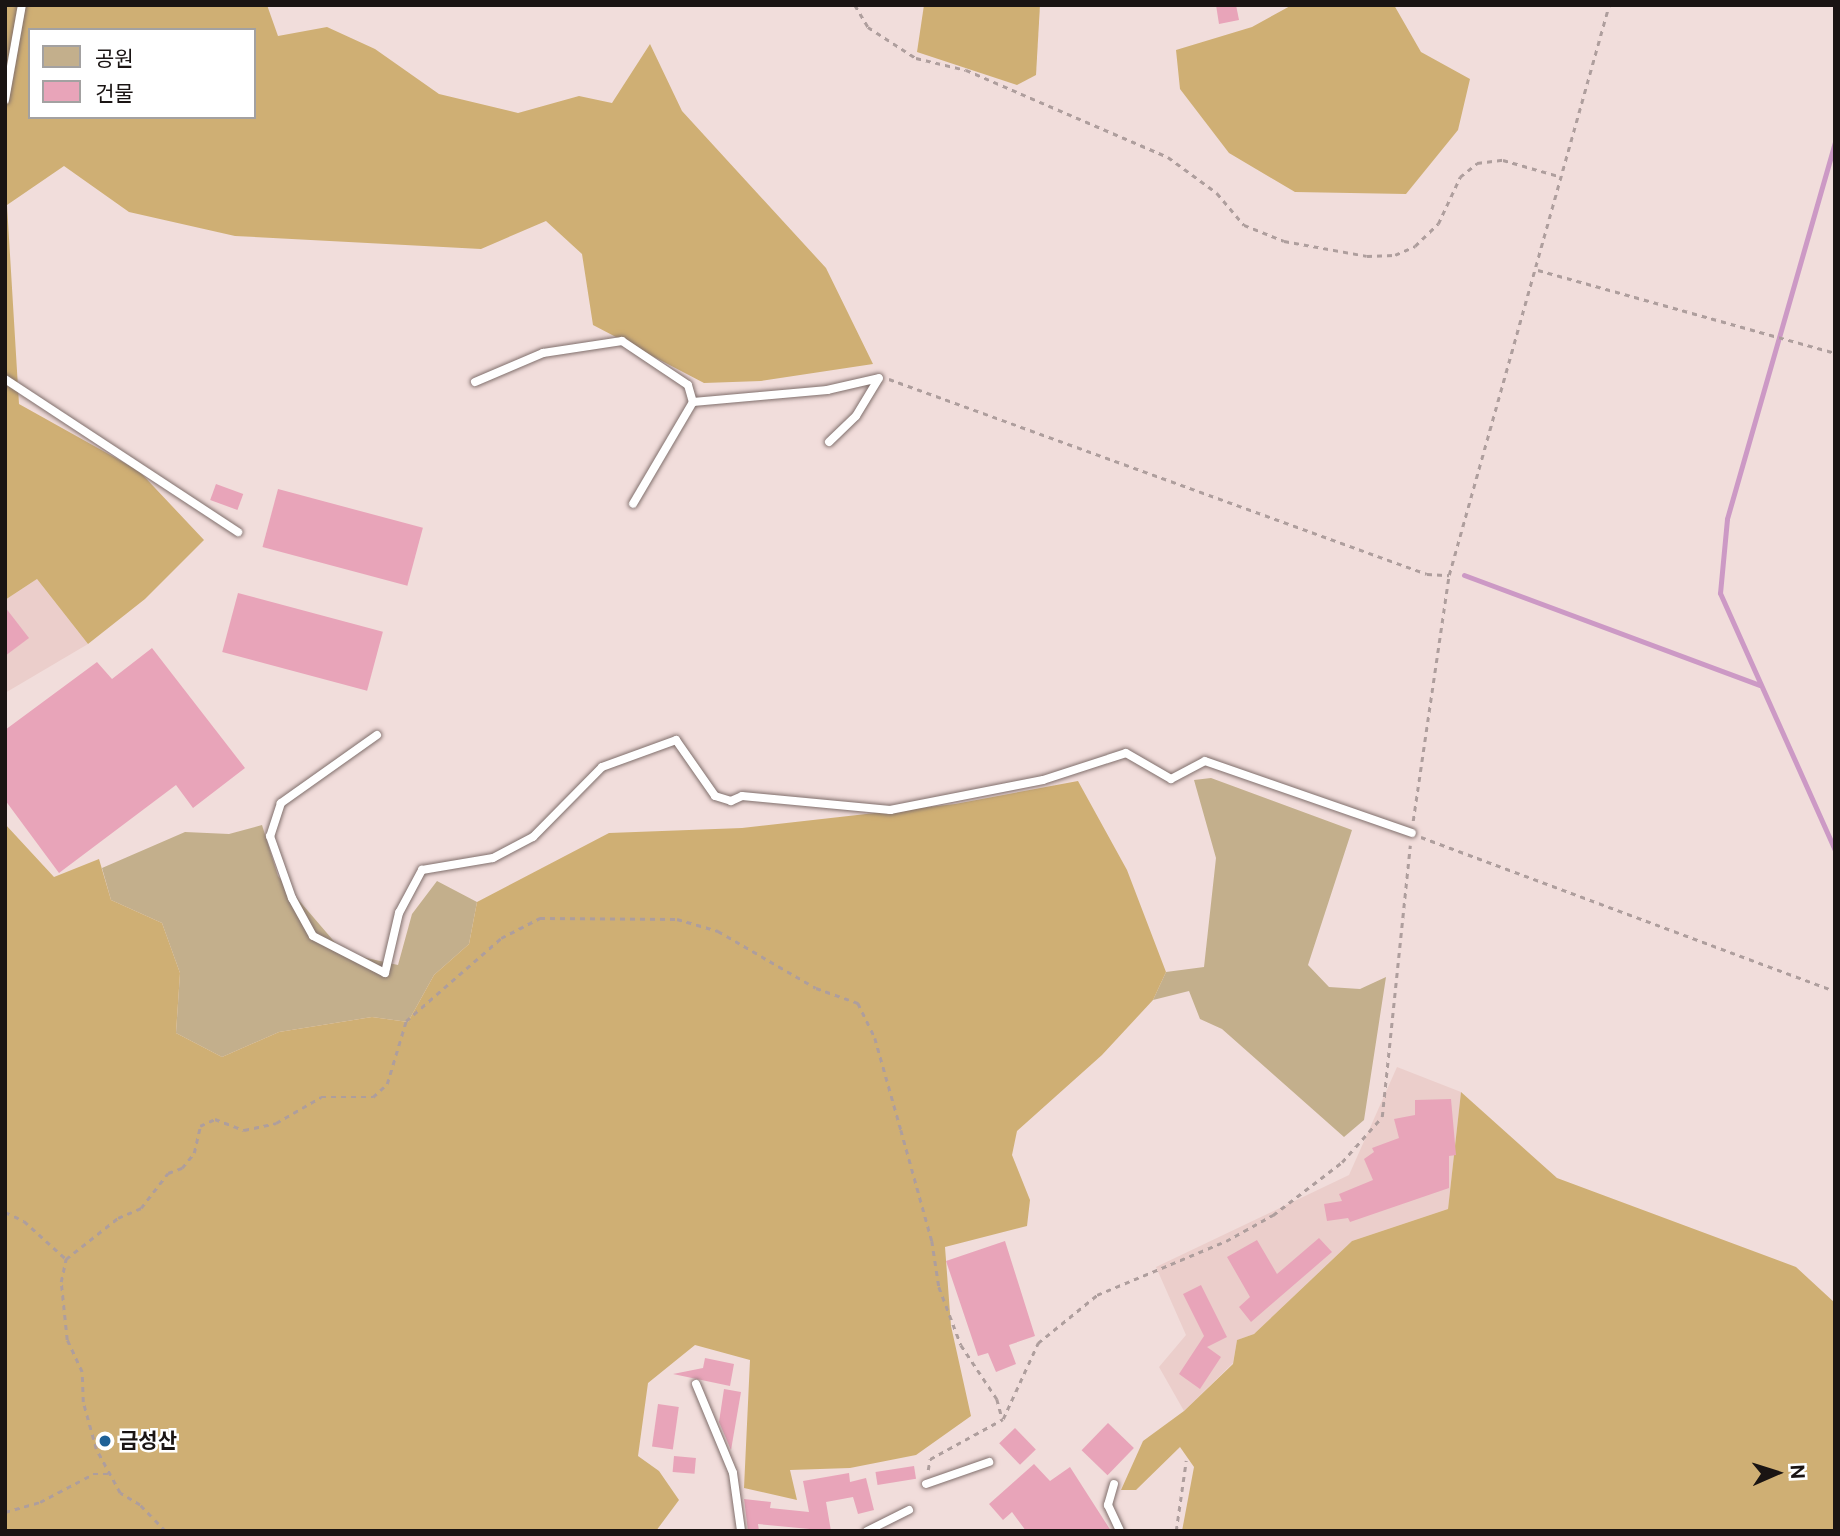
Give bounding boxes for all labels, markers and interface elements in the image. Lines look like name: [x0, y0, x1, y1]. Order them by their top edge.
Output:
legend: [28, 28, 256, 119]
text: 공원: [95, 46, 134, 71]
text: 건물: [95, 81, 134, 106]
place label: 금성산: [119, 1428, 177, 1454]
marker: 금성산: [97, 1433, 113, 1449]
north arrow: [1742, 1438, 1812, 1508]
text: N: [1787, 1464, 1809, 1480]

